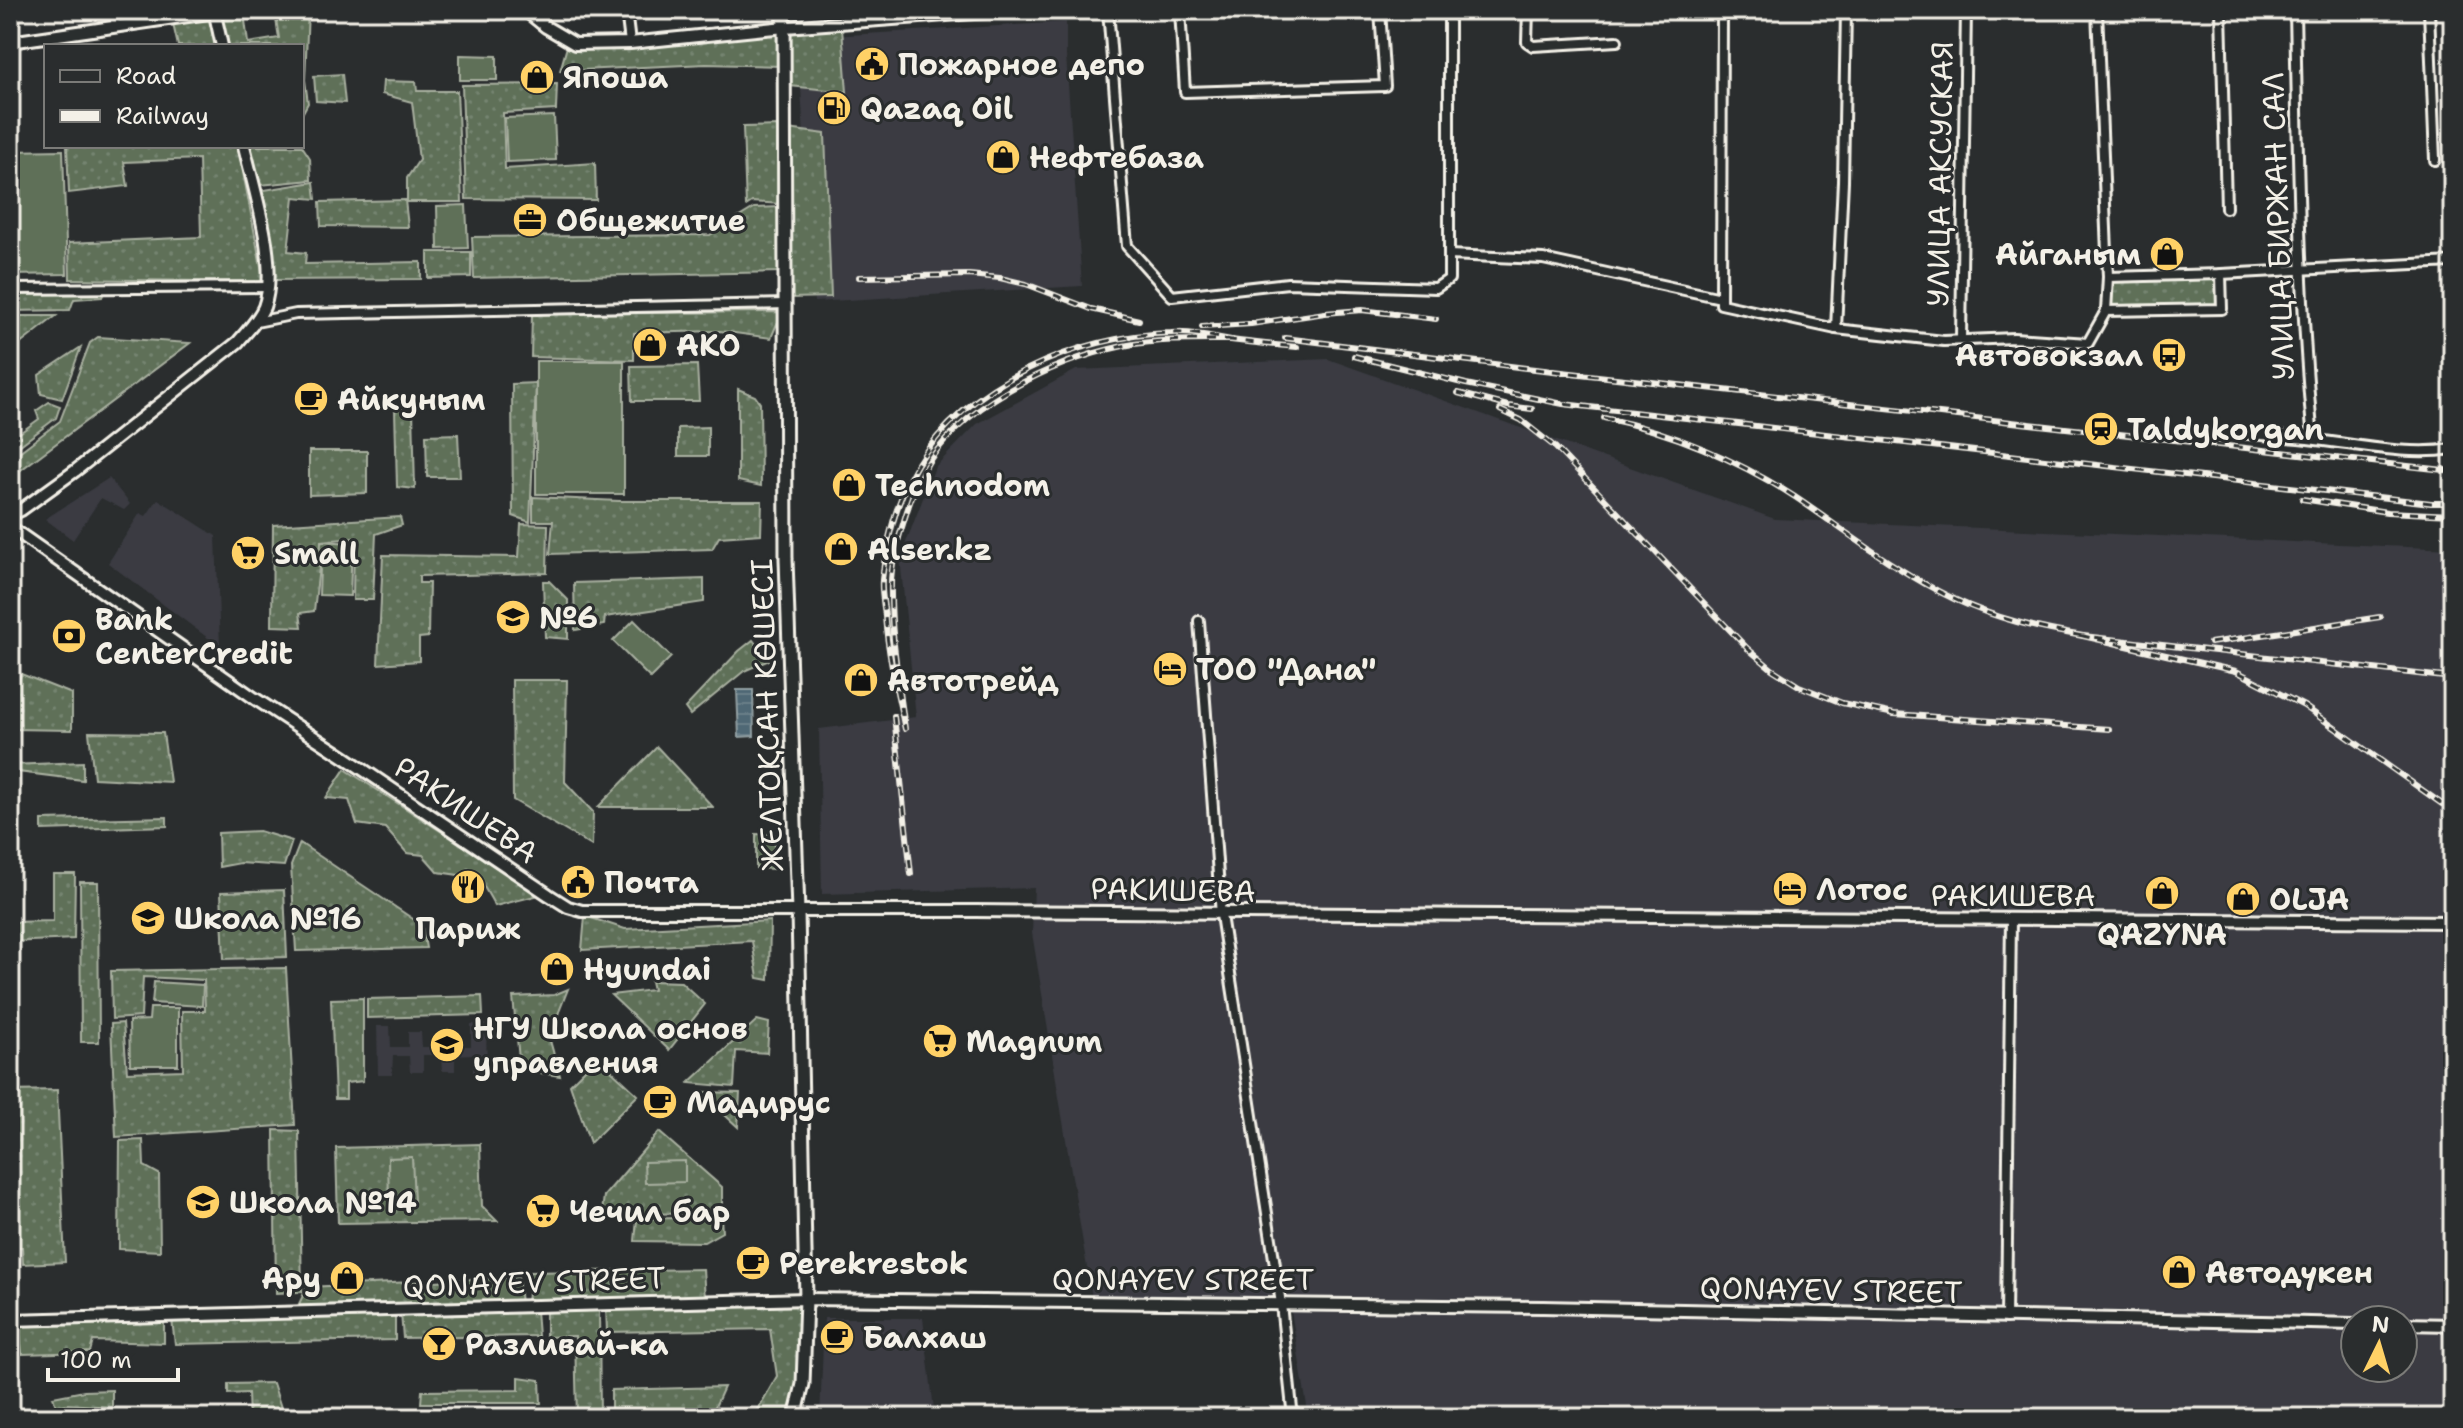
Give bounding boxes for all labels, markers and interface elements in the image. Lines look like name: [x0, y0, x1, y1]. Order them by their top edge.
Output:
street label: УЛИЦА АКСУСКАЯ: [1917, 41, 1963, 307]
legend: [44, 44, 304, 148]
place label: Пожарное депо: [898, 44, 1145, 85]
public building icon: Пожарное депо: [853, 45, 891, 83]
place label: Япоша: [563, 57, 669, 98]
shop icon: Япоша: [518, 58, 556, 96]
text: Road: [116, 60, 176, 92]
street label: УЛИЦА БИРЖАН САЛ: [2252, 71, 2304, 381]
place label: Qazaq Oil: [860, 88, 1013, 129]
fuel station icon: Qazaq Oil: [815, 89, 853, 127]
text: Railway: [116, 100, 209, 132]
place label: Нефтебаза: [1029, 137, 1204, 178]
shop icon: Нефтебаза: [984, 138, 1022, 176]
place label: Общежитие: [556, 200, 746, 241]
office icon: Общежитие: [511, 201, 549, 239]
place label: Айганым: [1995, 234, 2141, 275]
shop icon: Айганым: [2148, 235, 2186, 273]
place label: АКО: [676, 325, 741, 366]
shop icon: АКО: [631, 326, 669, 364]
place label: Автовокзал: [1955, 335, 2143, 376]
bus stop icon: Автовокзал: [2150, 336, 2188, 374]
place label: Айкуным: [337, 379, 486, 420]
cafe icon: Айкуным: [292, 380, 330, 418]
place label: Taldykorgan: [2127, 409, 2324, 450]
station icon: Taldykorgan: [2082, 410, 2120, 448]
place label: Technodom: [875, 465, 1050, 506]
shop icon: Technodom: [830, 466, 868, 504]
place label: Alser.kz: [867, 529, 992, 570]
shop icon: Alser.kz: [822, 530, 860, 568]
place label: Small: [274, 533, 359, 574]
supermarket icon: Small: [229, 534, 267, 572]
street label: ЖЕЛТОҚСАН КӨШЕСІ: [741, 558, 793, 872]
place label: №6: [539, 597, 598, 638]
school or university icon: №6: [494, 598, 532, 636]
place label: Bank CenterCredit: [95, 599, 293, 674]
bank icon: Bank CenterCredit: [50, 617, 88, 655]
place label: ТОО "Дана": [1196, 649, 1376, 690]
hotel icon: ТОО "Дана": [1151, 650, 1189, 688]
place label: Автотрейд: [887, 660, 1059, 701]
shop icon: Автотрейд: [842, 661, 880, 699]
street label: РАКИШЕВА: [386, 747, 546, 873]
place label: Почта: [604, 862, 699, 903]
public building icon: Почта: [559, 863, 597, 901]
restaurant icon: Париж: [449, 868, 487, 906]
street label: РАКИШЕВА: [1090, 868, 1256, 912]
place label: Лотос: [1816, 869, 1908, 910]
hotel icon: Лотос: [1771, 870, 1809, 908]
shop icon: QAZYNA: [2143, 874, 2181, 912]
street label: РАКИШЕВА: [1930, 875, 2096, 916]
place label: OLJA: [2269, 879, 2349, 920]
shop icon: OLJA: [2224, 880, 2262, 918]
place label: Школа №16: [174, 898, 362, 939]
school or university icon: Школа №16: [129, 899, 167, 937]
place label: Париж: [415, 908, 521, 949]
place label: QAZYNA: [2097, 914, 2227, 955]
place label: Hyundai: [583, 949, 711, 990]
shop icon: Hyundai: [538, 950, 576, 988]
place label: НГУ Школа основ управления: [473, 1008, 748, 1083]
place label: Magnum: [966, 1021, 1102, 1062]
supermarket icon: Magnum: [921, 1022, 959, 1060]
school or university icon: НГУ Школа основ управления: [428, 1026, 466, 1064]
place label: Мадирус: [686, 1082, 831, 1123]
cafe icon: Мадирус: [641, 1083, 679, 1121]
place label: Школа №14: [229, 1182, 417, 1223]
school or university icon: Школа №14: [184, 1183, 222, 1221]
place label: Чечил бар: [569, 1191, 730, 1232]
supermarket icon: Чечил бар: [524, 1192, 562, 1230]
place label: Perekrestok: [779, 1243, 968, 1284]
cafe icon: Perekrestok: [734, 1244, 772, 1282]
place label: Автодүкен: [2205, 1252, 2373, 1293]
shop icon: Автодүкен: [2160, 1253, 2198, 1291]
street label: QONAYEV STREET: [402, 1257, 666, 1307]
place label: Ару: [261, 1258, 321, 1299]
shop icon: Ару: [328, 1259, 366, 1297]
street label: QONAYEV STREET: [1052, 1259, 1314, 1300]
street label: QONAYEV STREET: [1699, 1267, 1963, 1313]
north arrow: [2339, 1304, 2419, 1384]
text: N: [2371, 1309, 2391, 1340]
place label: Балхаш: [863, 1317, 987, 1358]
cafe icon: Балхаш: [818, 1318, 856, 1356]
place label: Разливай-ка: [465, 1324, 669, 1365]
bar icon: Разливай-ка: [420, 1325, 458, 1363]
scale bar: [48, 1332, 178, 1382]
text: 100 m: [60, 1344, 132, 1376]

